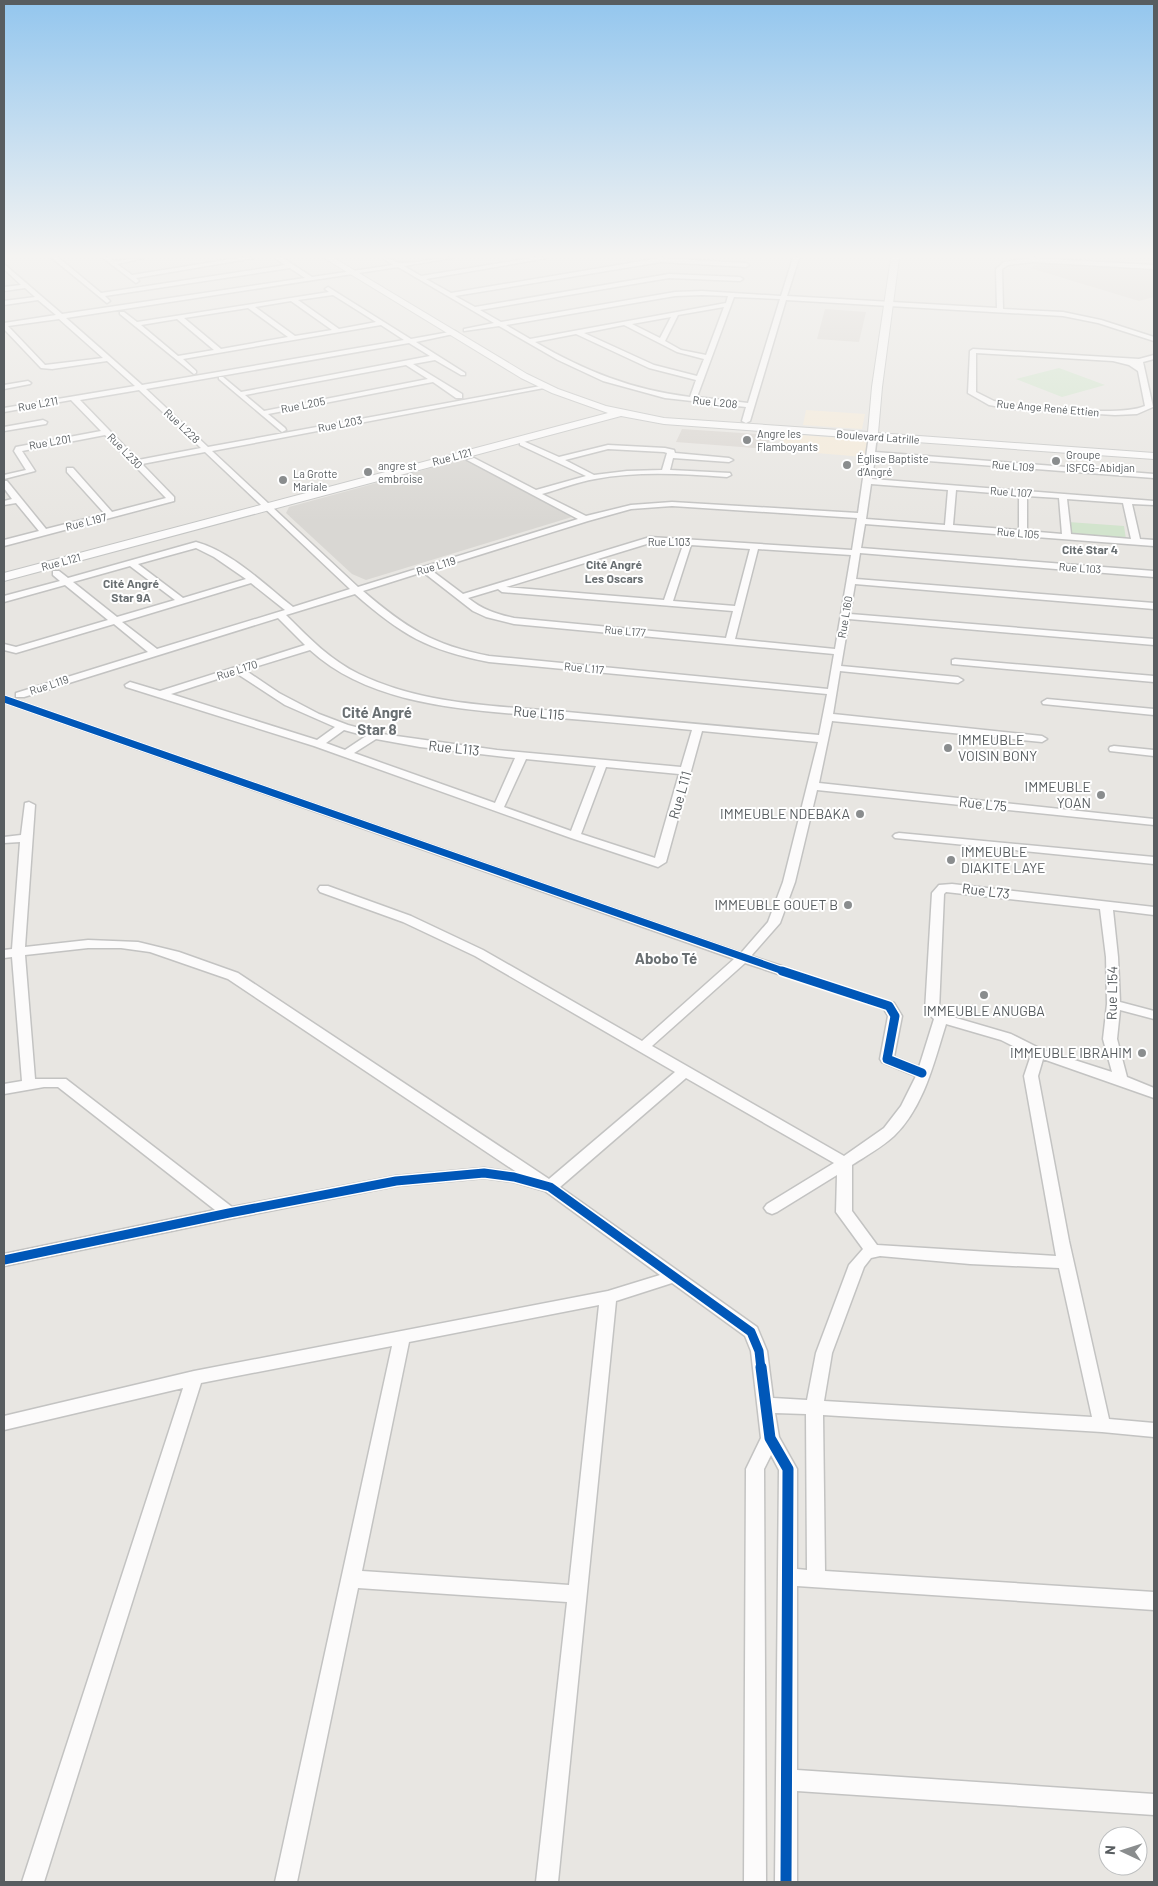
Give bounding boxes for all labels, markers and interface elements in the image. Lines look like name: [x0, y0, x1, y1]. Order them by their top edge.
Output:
street label: Rue L208: [692, 393, 738, 410]
street label: Rue L211: [17, 394, 59, 413]
street label: Rue L205: [280, 394, 326, 415]
street label: Rue Ange René Ettien: [996, 397, 1100, 418]
street label: Rue L228: [162, 406, 203, 446]
street label: Rue L203: [317, 413, 363, 434]
place label: Angre les Flamboyants: [757, 427, 818, 453]
street label: Boulevard Latrille: [836, 427, 920, 446]
street label: Rue L230: [105, 430, 146, 471]
street label: Rue L201: [28, 431, 72, 452]
marker: Angre les Flamboyants: [741, 434, 753, 446]
street label: Rue L121: [431, 445, 473, 468]
place label: Groupe ISFCG-Abidjan: [1066, 448, 1135, 474]
place label: Église Baptiste d’Angré: [857, 452, 929, 478]
marker: Groupe ISFCG-Abidjan: [1050, 455, 1062, 467]
street label: Rue L109: [991, 458, 1035, 473]
place label: angre st embroise: [378, 459, 423, 485]
marker: Église Baptiste d’Angré: [841, 459, 853, 471]
marker: angre st embroise: [362, 466, 374, 478]
place label: La Grotte Mariale: [293, 467, 338, 493]
marker: La Grotte Mariale: [277, 474, 289, 486]
street label: Rue L107: [990, 484, 1033, 499]
street label: Rue L197: [64, 510, 108, 533]
street label: Rue L105: [996, 524, 1040, 541]
street label: Rue L103: [648, 535, 690, 548]
district label: Cité Star 4: [1062, 542, 1118, 556]
street label: Rue L121: [40, 550, 82, 573]
street label: Rue L119: [415, 553, 457, 578]
district label: Cité Angré Les Oscars: [585, 557, 643, 585]
street label: Rue L103: [1058, 560, 1102, 575]
district label: Cité Angré Star 9A: [103, 576, 159, 604]
street label: Rue L160: [834, 595, 855, 639]
street label: Rue L177: [604, 622, 646, 639]
street label: Rue L170: [215, 657, 259, 682]
street label: Rue L117: [564, 659, 605, 676]
street label: Rue L119: [28, 672, 70, 697]
street label: Rue L115: [513, 702, 565, 723]
district label: Cité Angré Star 8: [342, 703, 412, 738]
place label: IMMEUBLE VOISIN BONY: [958, 731, 1037, 764]
street label: Rue L113: [428, 736, 480, 759]
marker: IMMEUBLE VOISIN BONY: [942, 742, 954, 754]
street label: Rue L111: [665, 769, 694, 821]
place label: IMMEUBLE YOAN: [1025, 778, 1091, 811]
marker: IMMEUBLE YOAN: [1095, 789, 1107, 801]
street label: Rue L75: [958, 793, 1008, 814]
place label: IMMEUBLE NDEBAKA: [720, 805, 850, 822]
marker: IMMEUBLE NDEBAKA: [854, 808, 866, 820]
place label: IMMEUBLE DIAKITE LAYE: [961, 843, 1045, 876]
marker: IMMEUBLE DIAKITE LAYE: [945, 854, 957, 866]
street label: Rue L73: [961, 879, 1011, 902]
place label: IMMEUBLE GOUET B: [714, 896, 838, 913]
marker: IMMEUBLE GOUET B: [842, 899, 854, 911]
district label: Abobo Té: [635, 949, 697, 967]
street label: Rue L154: [1103, 966, 1120, 1020]
marker: IMMEUBLE ANUGBA: [978, 989, 990, 1001]
place label: IMMEUBLE ANUGBA: [923, 1002, 1045, 1019]
place label: IMMEUBLE IBRAHIM: [1010, 1044, 1132, 1061]
marker: IMMEUBLE IBRAHIM: [1136, 1047, 1148, 1059]
north arrow: [1098, 1826, 1148, 1876]
text: N: [1101, 1845, 1118, 1855]

